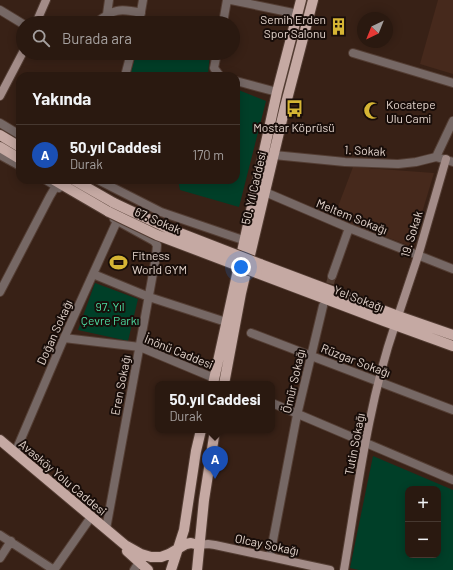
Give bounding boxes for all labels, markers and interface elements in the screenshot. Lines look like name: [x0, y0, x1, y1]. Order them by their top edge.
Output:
place label: Semih Erden Spor Salonu: [260, 12, 326, 40]
north arrow: [357, 12, 393, 48]
search box: [16, 16, 240, 60]
building icon: Semih Erden Spor Salonu: [329, 16, 349, 36]
icon: search: [30, 27, 52, 49]
text: Burada ara: [62, 29, 132, 47]
text: Yakında: [32, 88, 91, 108]
place label: Kocatepe Ulu Cami: [386, 97, 436, 125]
bus stop icon: Mostar Köprüsü: [284, 98, 304, 118]
mosque icon: Kocatepe Ulu Cami: [363, 101, 383, 121]
place label: Mostar Köprüsü: [253, 120, 335, 134]
text: 50.yıl Caddesi: [70, 138, 161, 156]
street label: 1. Sokak: [344, 142, 386, 158]
text: A: [41, 147, 49, 163]
text: 170 m: [193, 147, 224, 163]
street label: 50. Yıl Caddesi: [238, 150, 268, 226]
text: Durak: [70, 156, 103, 172]
street label: Meltem Sokağı: [315, 195, 389, 237]
street label: 67. Sokak: [133, 204, 183, 236]
street label: 19. Sokak: [397, 209, 425, 259]
place label: Fitness World GYM: [132, 248, 187, 276]
sports icon: Fitness World GYM: [109, 252, 129, 272]
your location: [231, 257, 251, 277]
street label: Yel Sokağı: [332, 282, 386, 314]
street label: Doğan Sokağı: [33, 297, 75, 367]
park label: 97. Yıl Çevre Parkı: [81, 299, 139, 327]
street label: İnönü Caddesi: [143, 331, 215, 371]
street label: Rüzgar Sokağı: [319, 340, 393, 380]
street label: Ömür Sokağı: [279, 348, 307, 414]
street label: Eren Sokağı: [107, 354, 133, 416]
popup: [155, 381, 275, 433]
text: 50.yıl Caddesi: [169, 390, 261, 408]
text: Durak: [169, 408, 202, 424]
street label: Tutin Sokağı: [341, 412, 367, 476]
street label: Avasköy Yolu Caddesi: [17, 436, 109, 518]
pin: A: [202, 446, 228, 479]
map controls: [405, 486, 441, 558]
button: +: [405, 486, 441, 522]
button: −: [405, 522, 441, 558]
street label: Olcay Sokağı: [234, 530, 300, 558]

